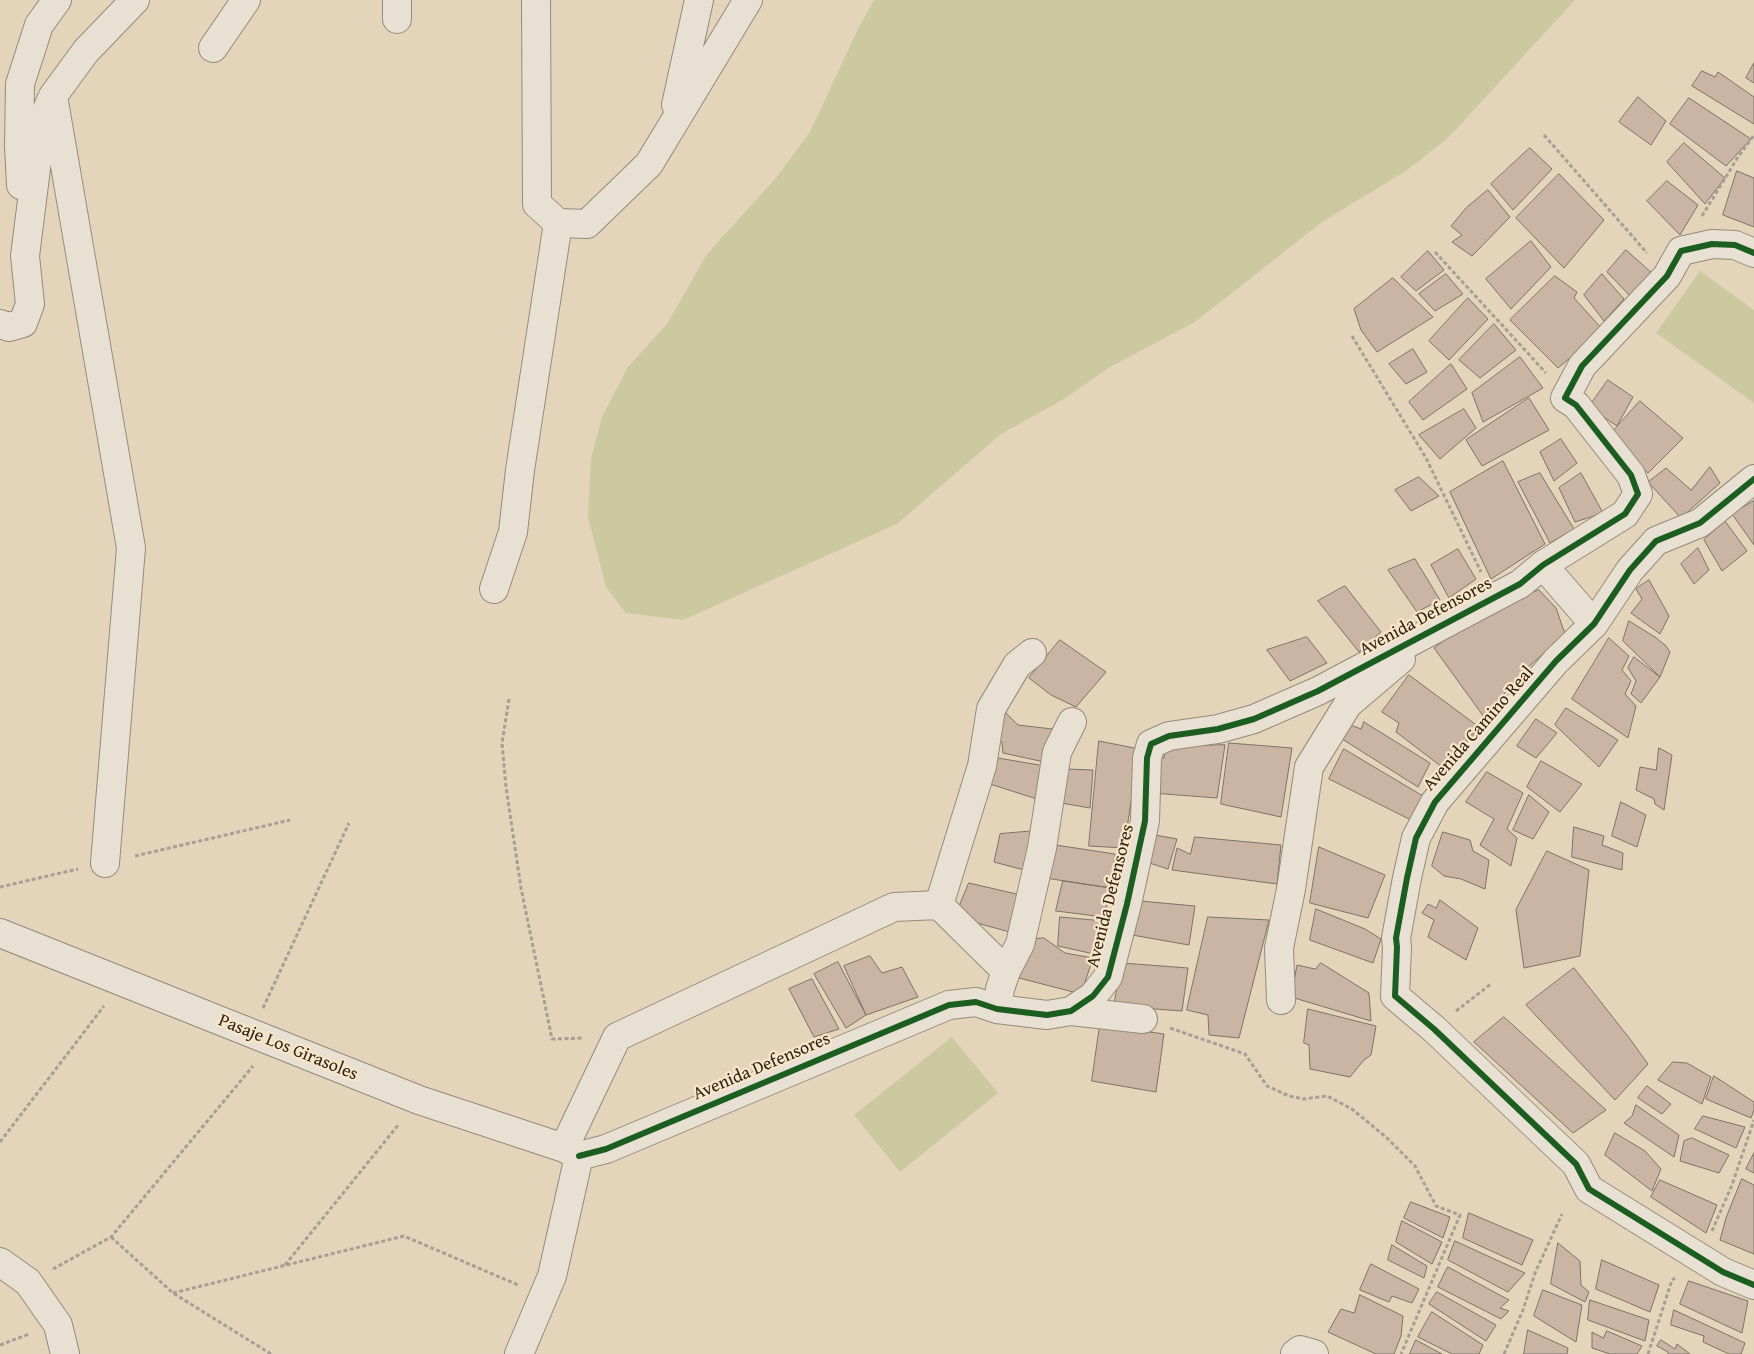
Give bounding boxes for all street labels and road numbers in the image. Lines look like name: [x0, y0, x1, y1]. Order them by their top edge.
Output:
street label: Avenida Defensores: [1356, 573, 1496, 661]
street label: Avenida Camino Real: [1419, 662, 1539, 796]
street label: Avenida Defensores: [1083, 822, 1139, 970]
street label: Pasaje Los Girasoles: [215, 1010, 361, 1086]
street label: Avenida Defensores: [690, 1028, 834, 1106]

